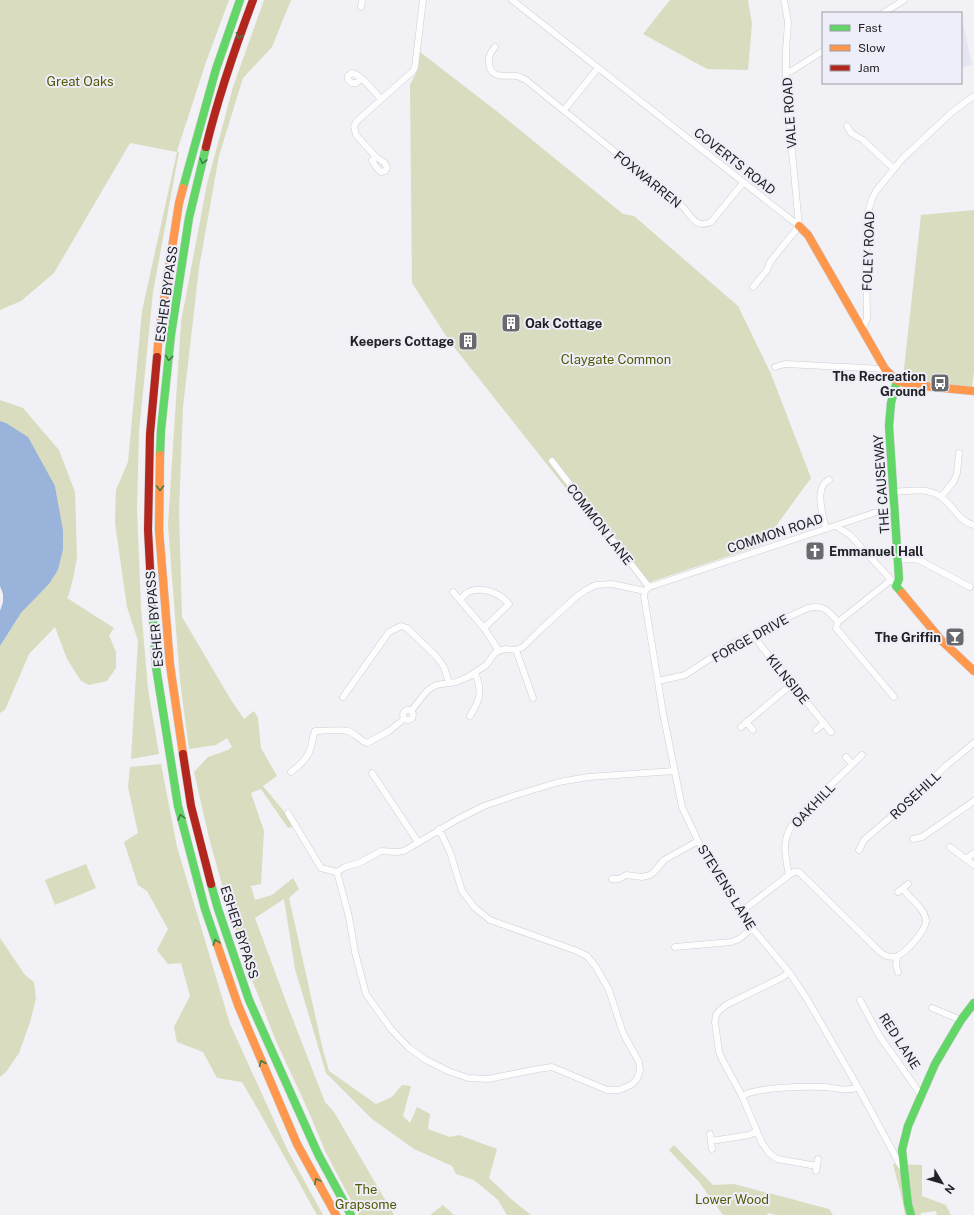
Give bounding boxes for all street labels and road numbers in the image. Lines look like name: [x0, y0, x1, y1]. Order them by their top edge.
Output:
street label: VALE ROAD: [780, 77, 799, 149]
street label: COVERTS ROAD: [691, 125, 778, 198]
street label: FOXWARREN: [611, 148, 684, 211]
street label: FOLEY ROAD: [860, 211, 877, 291]
street label: ESHER BYPASS: [152, 245, 181, 343]
street label: THE CAUSEWAY: [871, 434, 892, 534]
street label: COMMON LANE: [563, 481, 636, 568]
street label: COMMON ROAD: [725, 511, 825, 556]
street label: ESHER BYPASS: [143, 570, 166, 668]
street label: FORGE DRIVE: [709, 611, 791, 666]
street label: KILNSIDE: [763, 652, 812, 707]
street label: ROSEHILL: [887, 768, 944, 823]
street label: OAKHILL: [789, 780, 838, 831]
street label: STEVENS LANE: [694, 842, 759, 933]
street label: ESHER BYPASS: [217, 884, 262, 981]
street label: RED LANE: [876, 1010, 923, 1072]

